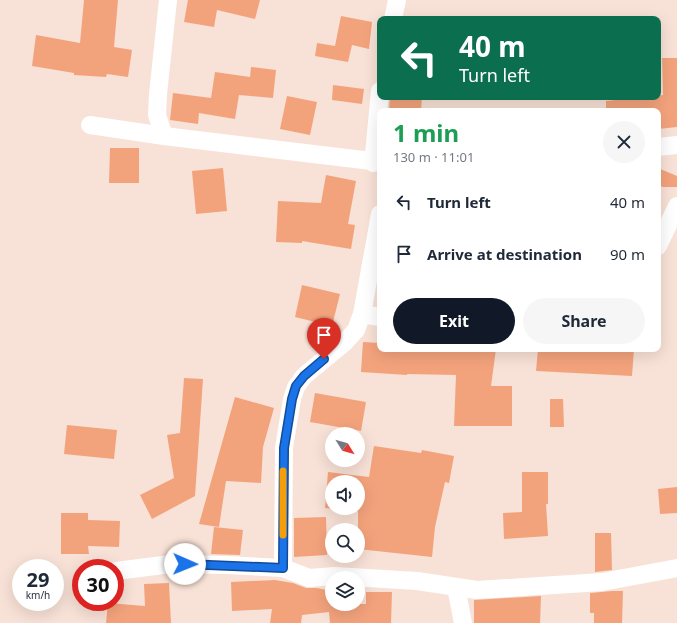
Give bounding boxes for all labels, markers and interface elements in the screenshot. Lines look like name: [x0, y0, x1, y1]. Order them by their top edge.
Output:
text: 40 m: [459, 27, 526, 65]
icon: left: [393, 32, 445, 84]
text: Turn left: [459, 63, 530, 87]
text: 1 min: [393, 116, 459, 149]
button: close: [603, 121, 645, 163]
text: 130 m · 11:01: [393, 148, 474, 166]
icon: left: [393, 191, 415, 213]
text: Turn left: [427, 192, 491, 212]
text: 40 m: [610, 192, 645, 212]
icon: arrive: [393, 243, 415, 265]
text: Arrive at destination: [427, 244, 582, 264]
text: 90 m: [610, 244, 645, 264]
button: Exit: [393, 298, 515, 344]
button: Share: [523, 298, 645, 344]
pin: [307, 318, 341, 359]
icon: arrive: [313, 324, 335, 346]
north arrow: [325, 427, 365, 467]
map controls: [325, 427, 365, 611]
button: sound: [325, 475, 365, 515]
button: search: [325, 523, 365, 563]
position arrow: [164, 543, 206, 585]
speed limit sign: 30: [72, 559, 124, 611]
text: 29: [27, 566, 49, 593]
button: layers: [325, 571, 365, 611]
text: km/h: [26, 588, 50, 602]

